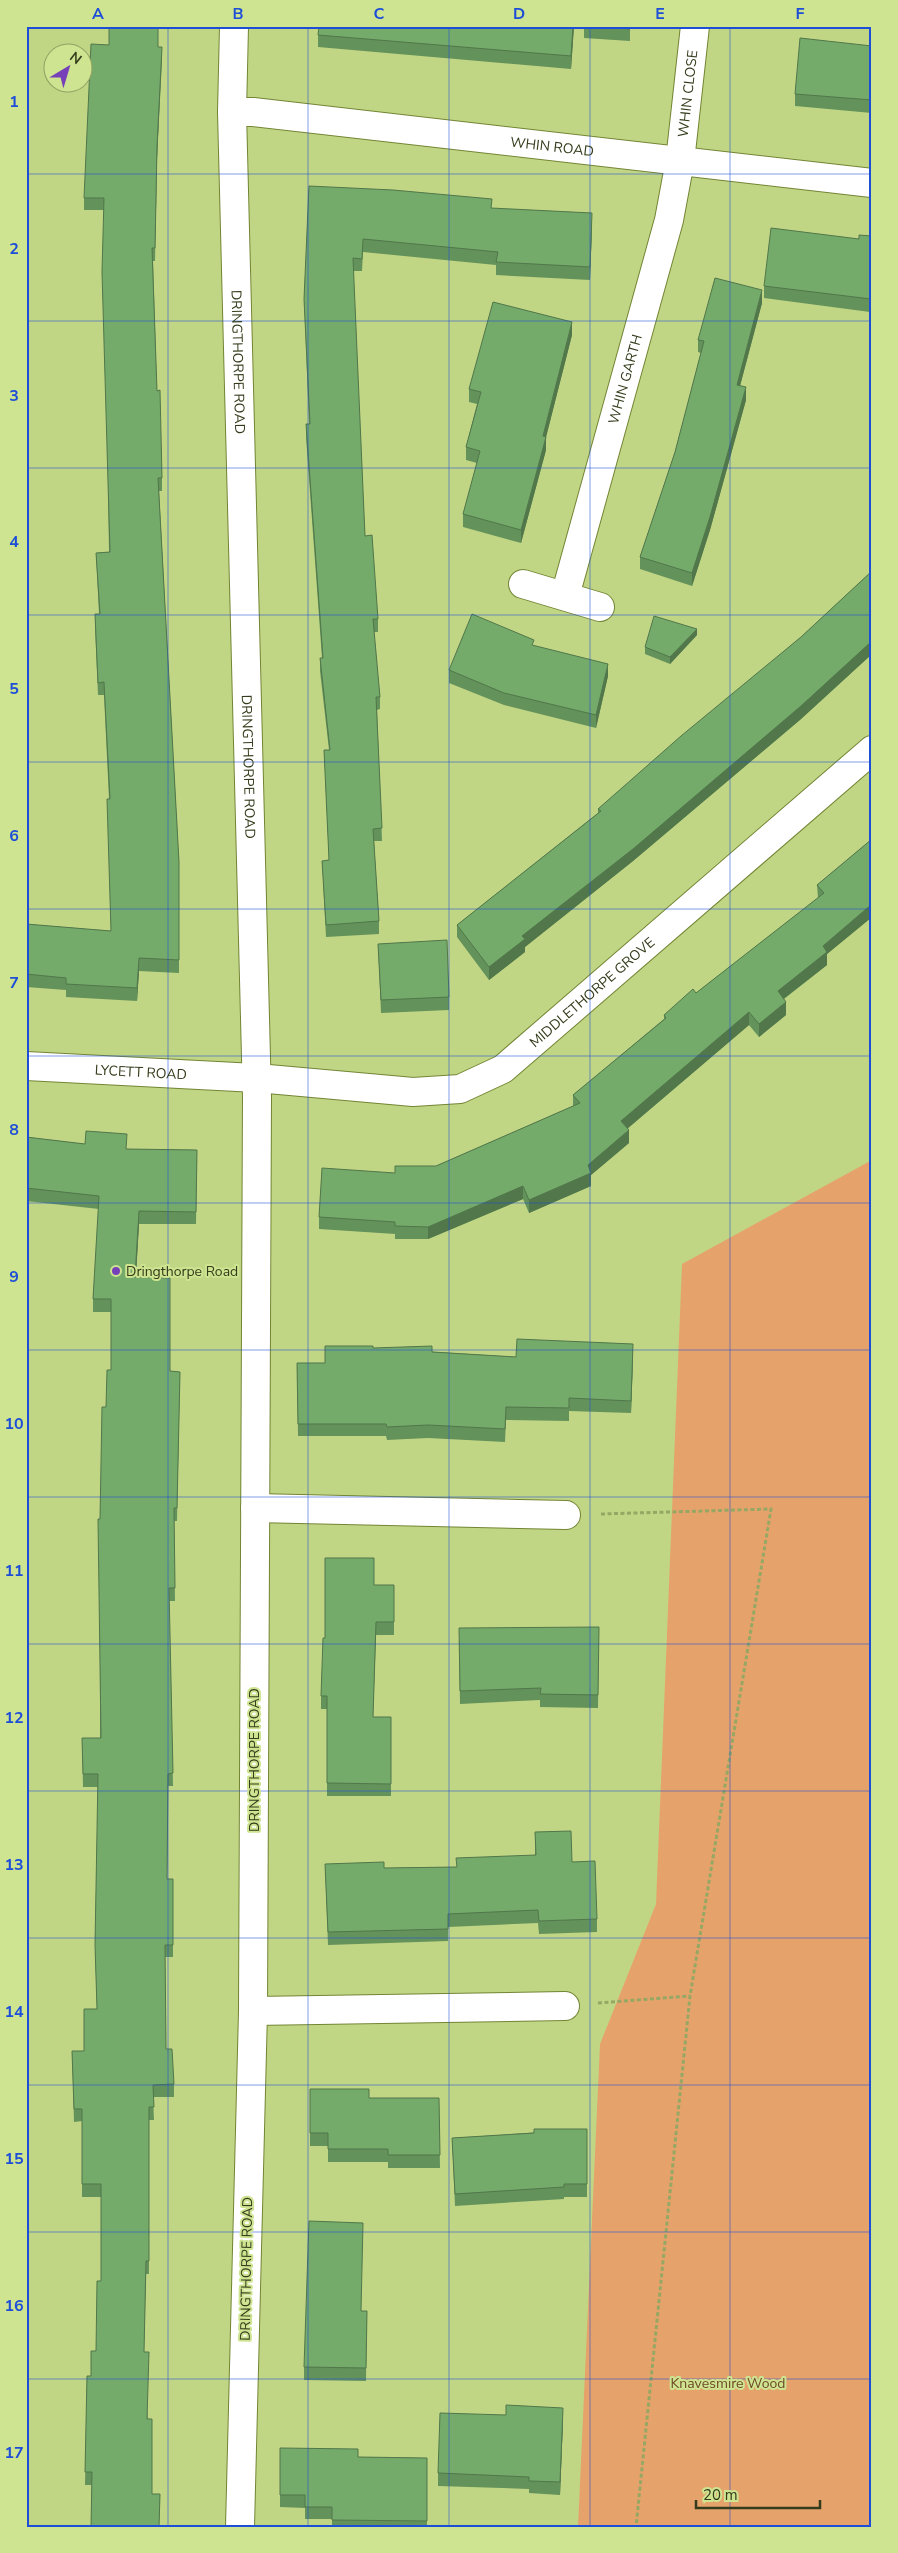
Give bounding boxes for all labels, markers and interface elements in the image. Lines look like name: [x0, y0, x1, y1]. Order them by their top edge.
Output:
text: A: [92, 3, 104, 25]
text: B: [232, 3, 244, 25]
text: C: [374, 3, 385, 25]
text: D: [513, 3, 525, 25]
text: E: [655, 3, 665, 25]
text: F: [796, 3, 805, 25]
north arrow: [42, 42, 92, 92]
text: N: [66, 47, 86, 69]
street label: WHIN CLOSE: [674, 49, 702, 138]
text: 1: [9, 91, 19, 113]
street label: WHIN ROAD: [509, 133, 595, 161]
text: 2: [9, 238, 19, 260]
street label: DRINGTHORPE ROAD: [227, 290, 249, 434]
street label: WHIN GARTH: [604, 332, 647, 426]
text: 3: [9, 385, 19, 407]
text: 4: [9, 531, 19, 553]
text: 5: [9, 678, 19, 700]
street label: DRINGTHORPE ROAD: [237, 695, 259, 839]
text: 6: [9, 825, 19, 847]
street label: MIDDLETHORPE GROVE: [526, 933, 659, 1052]
text: 7: [9, 972, 19, 994]
street label: LYCETT ROAD: [94, 1061, 187, 1084]
text: 8: [9, 1119, 19, 1141]
place label: Dringthorpe Road: [126, 1262, 238, 1281]
marker: Dringthorpe Road: [110, 1265, 122, 1277]
text: 9: [9, 1266, 19, 1288]
text: 10: [4, 1413, 24, 1435]
text: 11: [4, 1560, 24, 1582]
street label: DRINGTHORPE ROAD: [245, 1688, 264, 1832]
text: 12: [4, 1707, 24, 1729]
text: 13: [4, 1854, 24, 1876]
text: 14: [4, 2001, 24, 2023]
text: 15: [4, 2148, 24, 2170]
street label: DRINGTHORPE ROAD: [236, 2197, 257, 2341]
text: 16: [4, 2295, 24, 2317]
park label: Knavesmire Wood: [671, 2374, 785, 2393]
text: 17: [4, 2442, 24, 2464]
scale bar: [696, 2478, 819, 2510]
text: 20 m: [703, 2485, 738, 2505]

